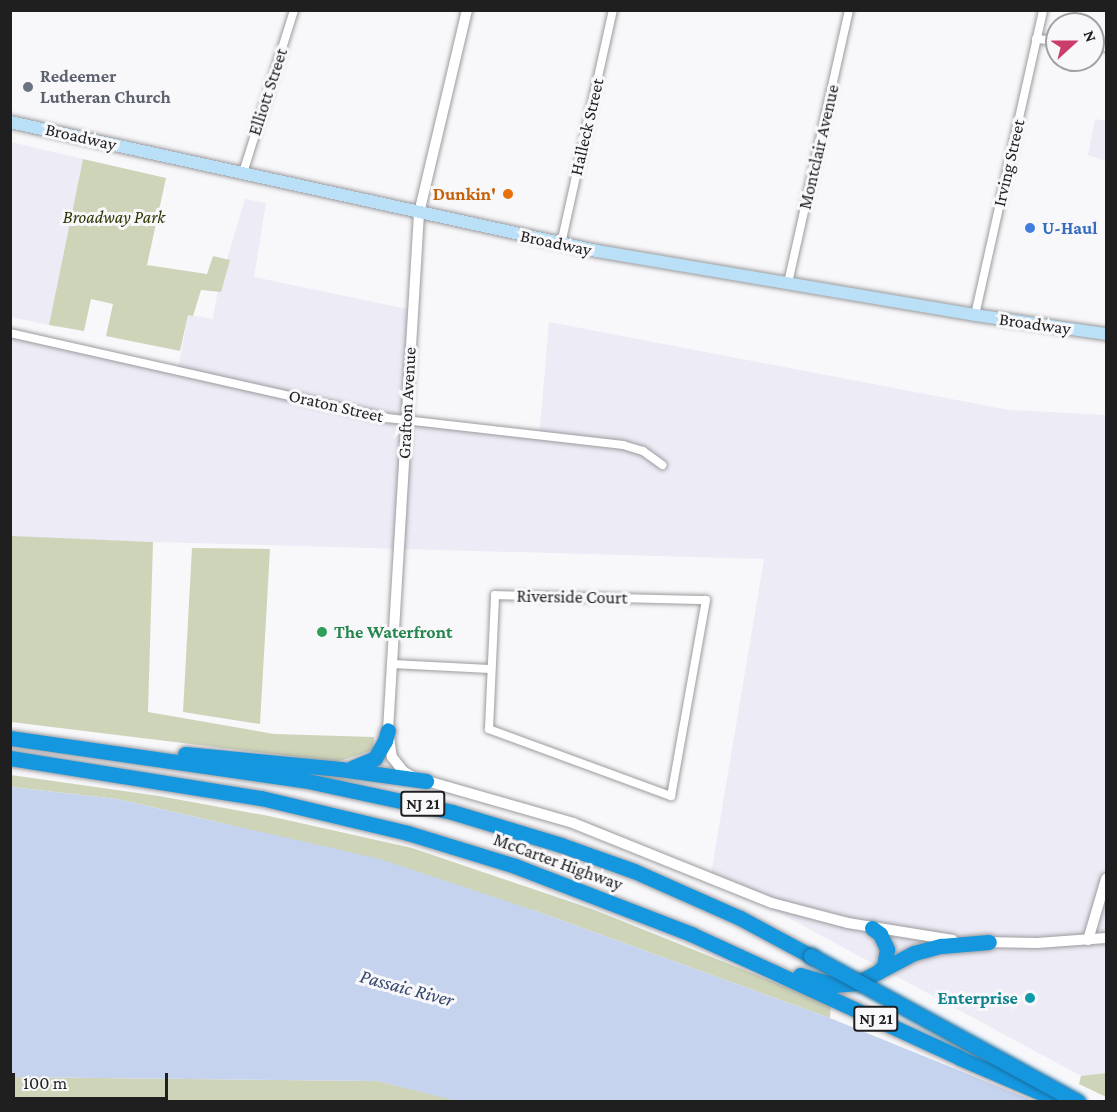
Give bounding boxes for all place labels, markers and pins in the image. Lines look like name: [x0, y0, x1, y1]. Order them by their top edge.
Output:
place label: Redeemer Lutheran Church: [40, 66, 171, 109]
marker: Redeemer Lutheran Church: [21, 80, 35, 94]
place label: Dunkin': [433, 183, 496, 205]
marker: Dunkin': [501, 187, 515, 201]
place label: U-Haul: [1042, 217, 1098, 239]
marker: U-Haul: [1023, 221, 1037, 235]
place label: The Waterfront: [334, 621, 453, 643]
marker: The Waterfront: [315, 625, 329, 639]
place label: Enterprise: [938, 987, 1018, 1009]
marker: Enterprise: [1023, 991, 1037, 1005]

